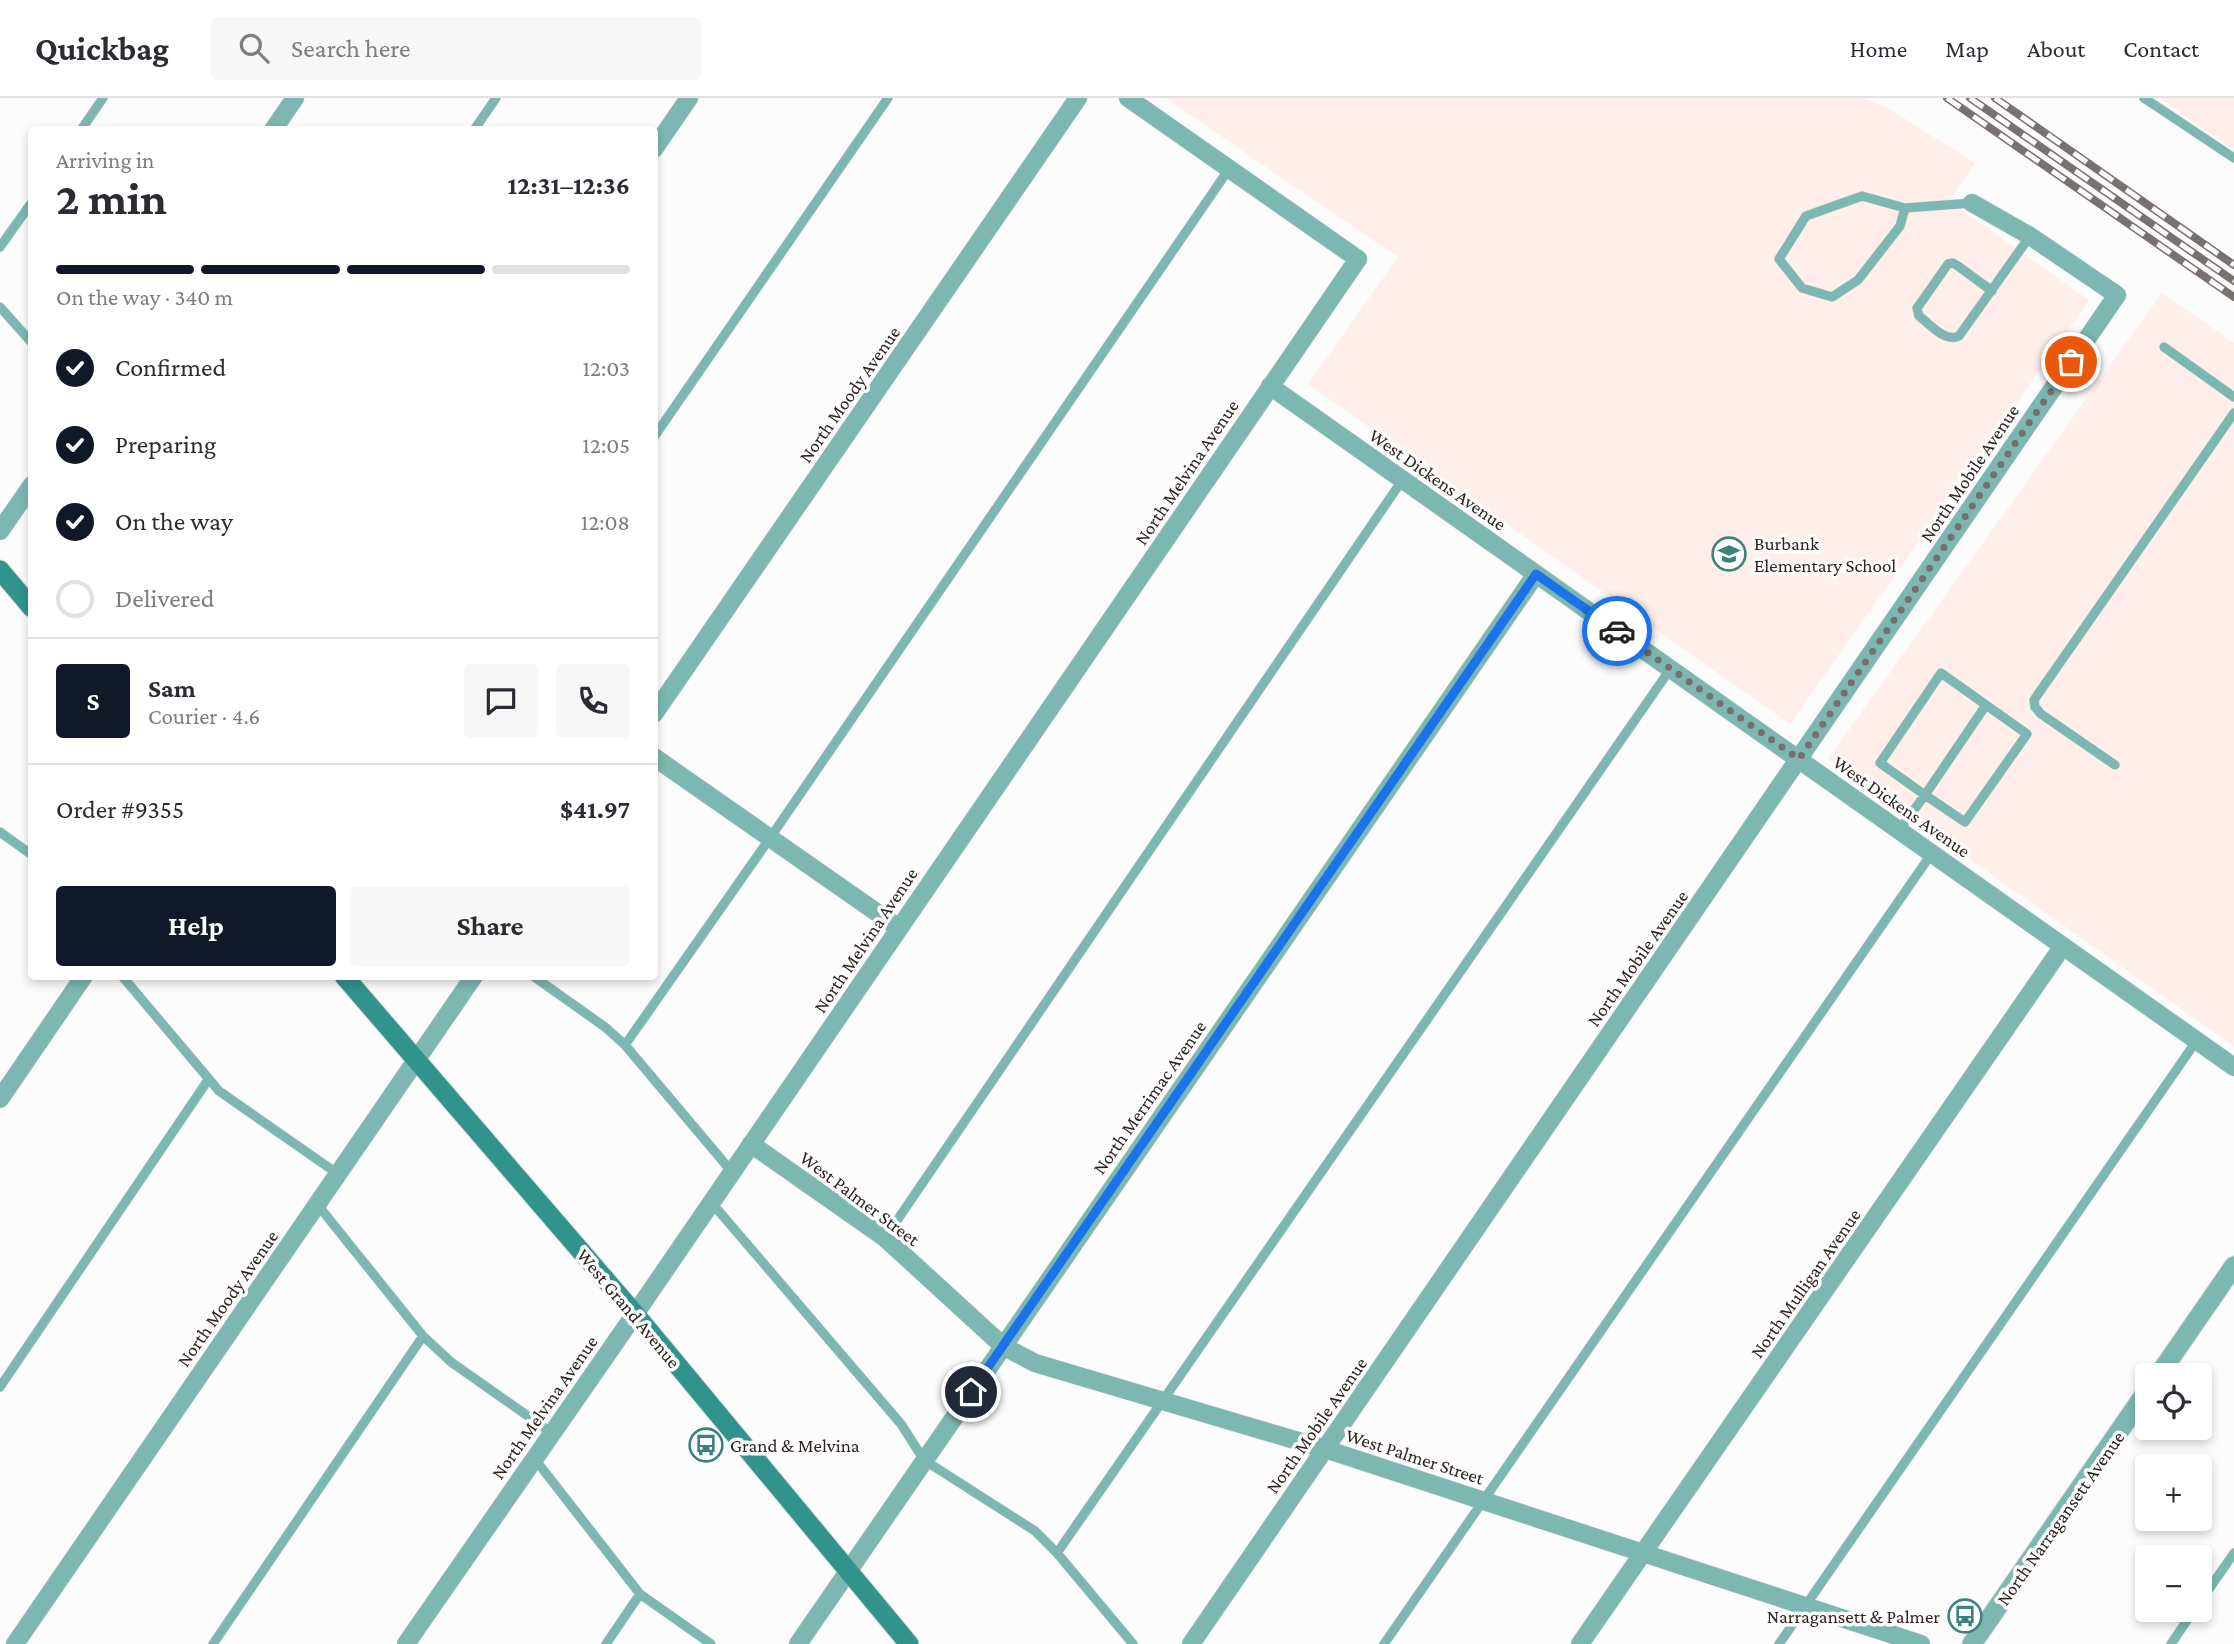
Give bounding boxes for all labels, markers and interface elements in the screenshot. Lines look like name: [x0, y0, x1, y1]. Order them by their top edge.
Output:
search box: [211, 17, 701, 80]
icon: search: [235, 29, 273, 67]
text: Quickbag: [35, 30, 169, 67]
text: Search here: [291, 34, 410, 63]
text: Home: [1850, 35, 1907, 62]
text: Map: [1945, 35, 1989, 62]
text: About: [2027, 35, 2085, 62]
text: Contact: [2123, 35, 2199, 62]
text: Arriving in: [56, 147, 154, 173]
text: 12:31–12:36: [508, 171, 630, 200]
text: 2 min: [56, 173, 167, 224]
text: On the way · 340 m: [56, 284, 233, 310]
street label: North Moody Avenue: [794, 322, 904, 466]
pin: [2041, 332, 2101, 392]
icon: bag: [2052, 343, 2090, 381]
icon: check: [56, 349, 94, 387]
text: Confirmed: [115, 353, 226, 382]
text: 12:03: [582, 355, 630, 381]
street label: North Melvina Avenue: [1130, 396, 1243, 549]
street label: North Mobile Avenue: [1916, 400, 2023, 546]
street label: West Dickens Avenue: [1365, 424, 1510, 535]
icon: check: [56, 426, 94, 464]
text: Preparing: [115, 430, 216, 459]
text: 12:05: [582, 432, 630, 458]
icon: check: [56, 503, 94, 541]
text: On the way: [115, 507, 233, 536]
text: 12:08: [581, 509, 630, 535]
place label: Burbank Elementary School: [1754, 533, 1896, 576]
school or university icon: Burbank Elementary School: [1710, 535, 1748, 573]
text: Delivered: [115, 584, 214, 613]
courier: [1582, 596, 1652, 666]
icon: car: [1598, 612, 1636, 650]
button: chat: [464, 664, 538, 738]
button: phone: [556, 664, 630, 738]
text: Sam: [148, 674, 196, 703]
text: S: [87, 687, 100, 716]
text: Courier · 4.6: [148, 703, 260, 729]
street label: West Dickens Avenue: [1829, 751, 1974, 862]
text: Order #9355: [56, 795, 184, 824]
text: $41.97: [560, 795, 630, 824]
street label: North Melvina Avenue: [809, 864, 922, 1017]
button: Help: [56, 886, 336, 966]
button: Share: [350, 886, 630, 966]
street label: North Mobile Avenue: [1583, 886, 1692, 1030]
street label: North Merrimac Avenue: [1088, 1016, 1210, 1178]
street label: West Palmer Street: [796, 1147, 924, 1250]
street label: North Mulligan Avenue: [1746, 1205, 1865, 1362]
street label: North Moody Avenue: [172, 1226, 282, 1370]
street label: West Grand Avenue: [573, 1244, 685, 1372]
street label: North Melvina Avenue: [487, 1332, 602, 1483]
street label: North Mobile Avenue: [1262, 1353, 1371, 1497]
pin: [941, 1362, 1001, 1422]
map controls: [2135, 1363, 2212, 1622]
button: locate: [2135, 1363, 2212, 1440]
icon: home: [952, 1373, 990, 1411]
street label: West Palmer Street: [1343, 1424, 1487, 1489]
bus stop icon: Grand & Melvina: [687, 1426, 725, 1464]
street label: North Narragansett Avenue: [1992, 1427, 2129, 1609]
place label: Grand & Melvina: [730, 1435, 860, 1456]
button: +: [2135, 1454, 2212, 1531]
button: −: [2135, 1545, 2212, 1622]
bus stop icon: Narragansett & Palmer: [1946, 1597, 1984, 1635]
place label: Narragansett & Palmer: [1767, 1606, 1940, 1627]

